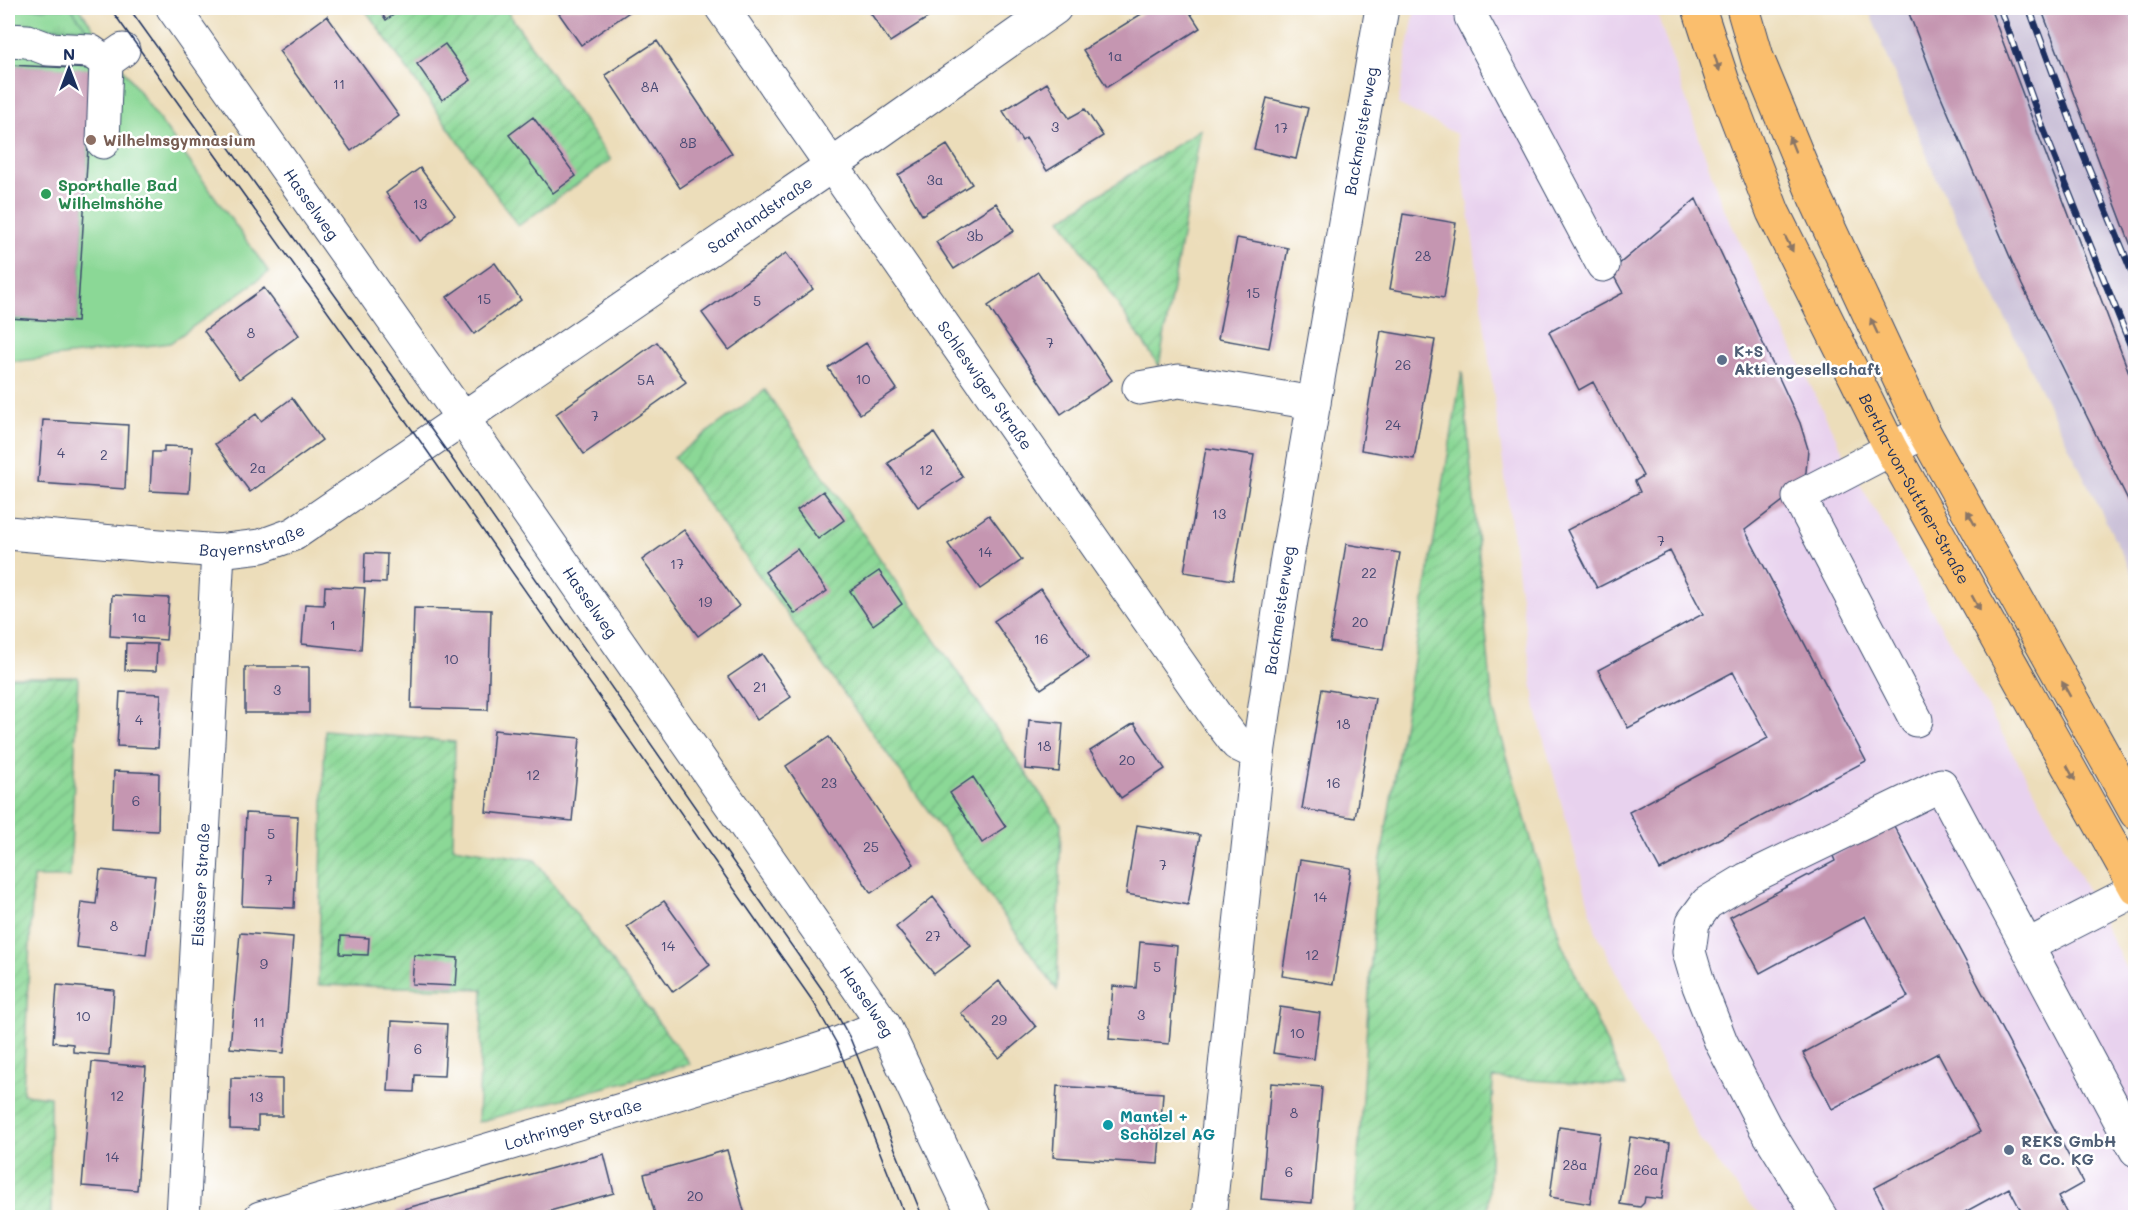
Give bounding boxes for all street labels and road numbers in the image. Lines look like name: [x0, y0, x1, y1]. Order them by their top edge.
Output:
street label: Backmeisterweg: [1339, 65, 1382, 197]
street label: Hasselweg: [279, 164, 344, 244]
street label: Saarlandstraße: [703, 171, 816, 258]
street label: Schleswiger Straße: [933, 316, 1038, 454]
street label: Bertha-von-Suttner-Straße: [1855, 390, 1975, 588]
street label: Bayernstraße: [198, 519, 309, 561]
street label: Backmeisterweg: [1259, 544, 1299, 676]
street label: Hasselweg: [558, 562, 623, 642]
street label: Elsässer Straße: [186, 822, 214, 947]
street label: Hasselweg: [836, 961, 899, 1040]
street label: Lothringer Straße: [502, 1093, 644, 1154]

